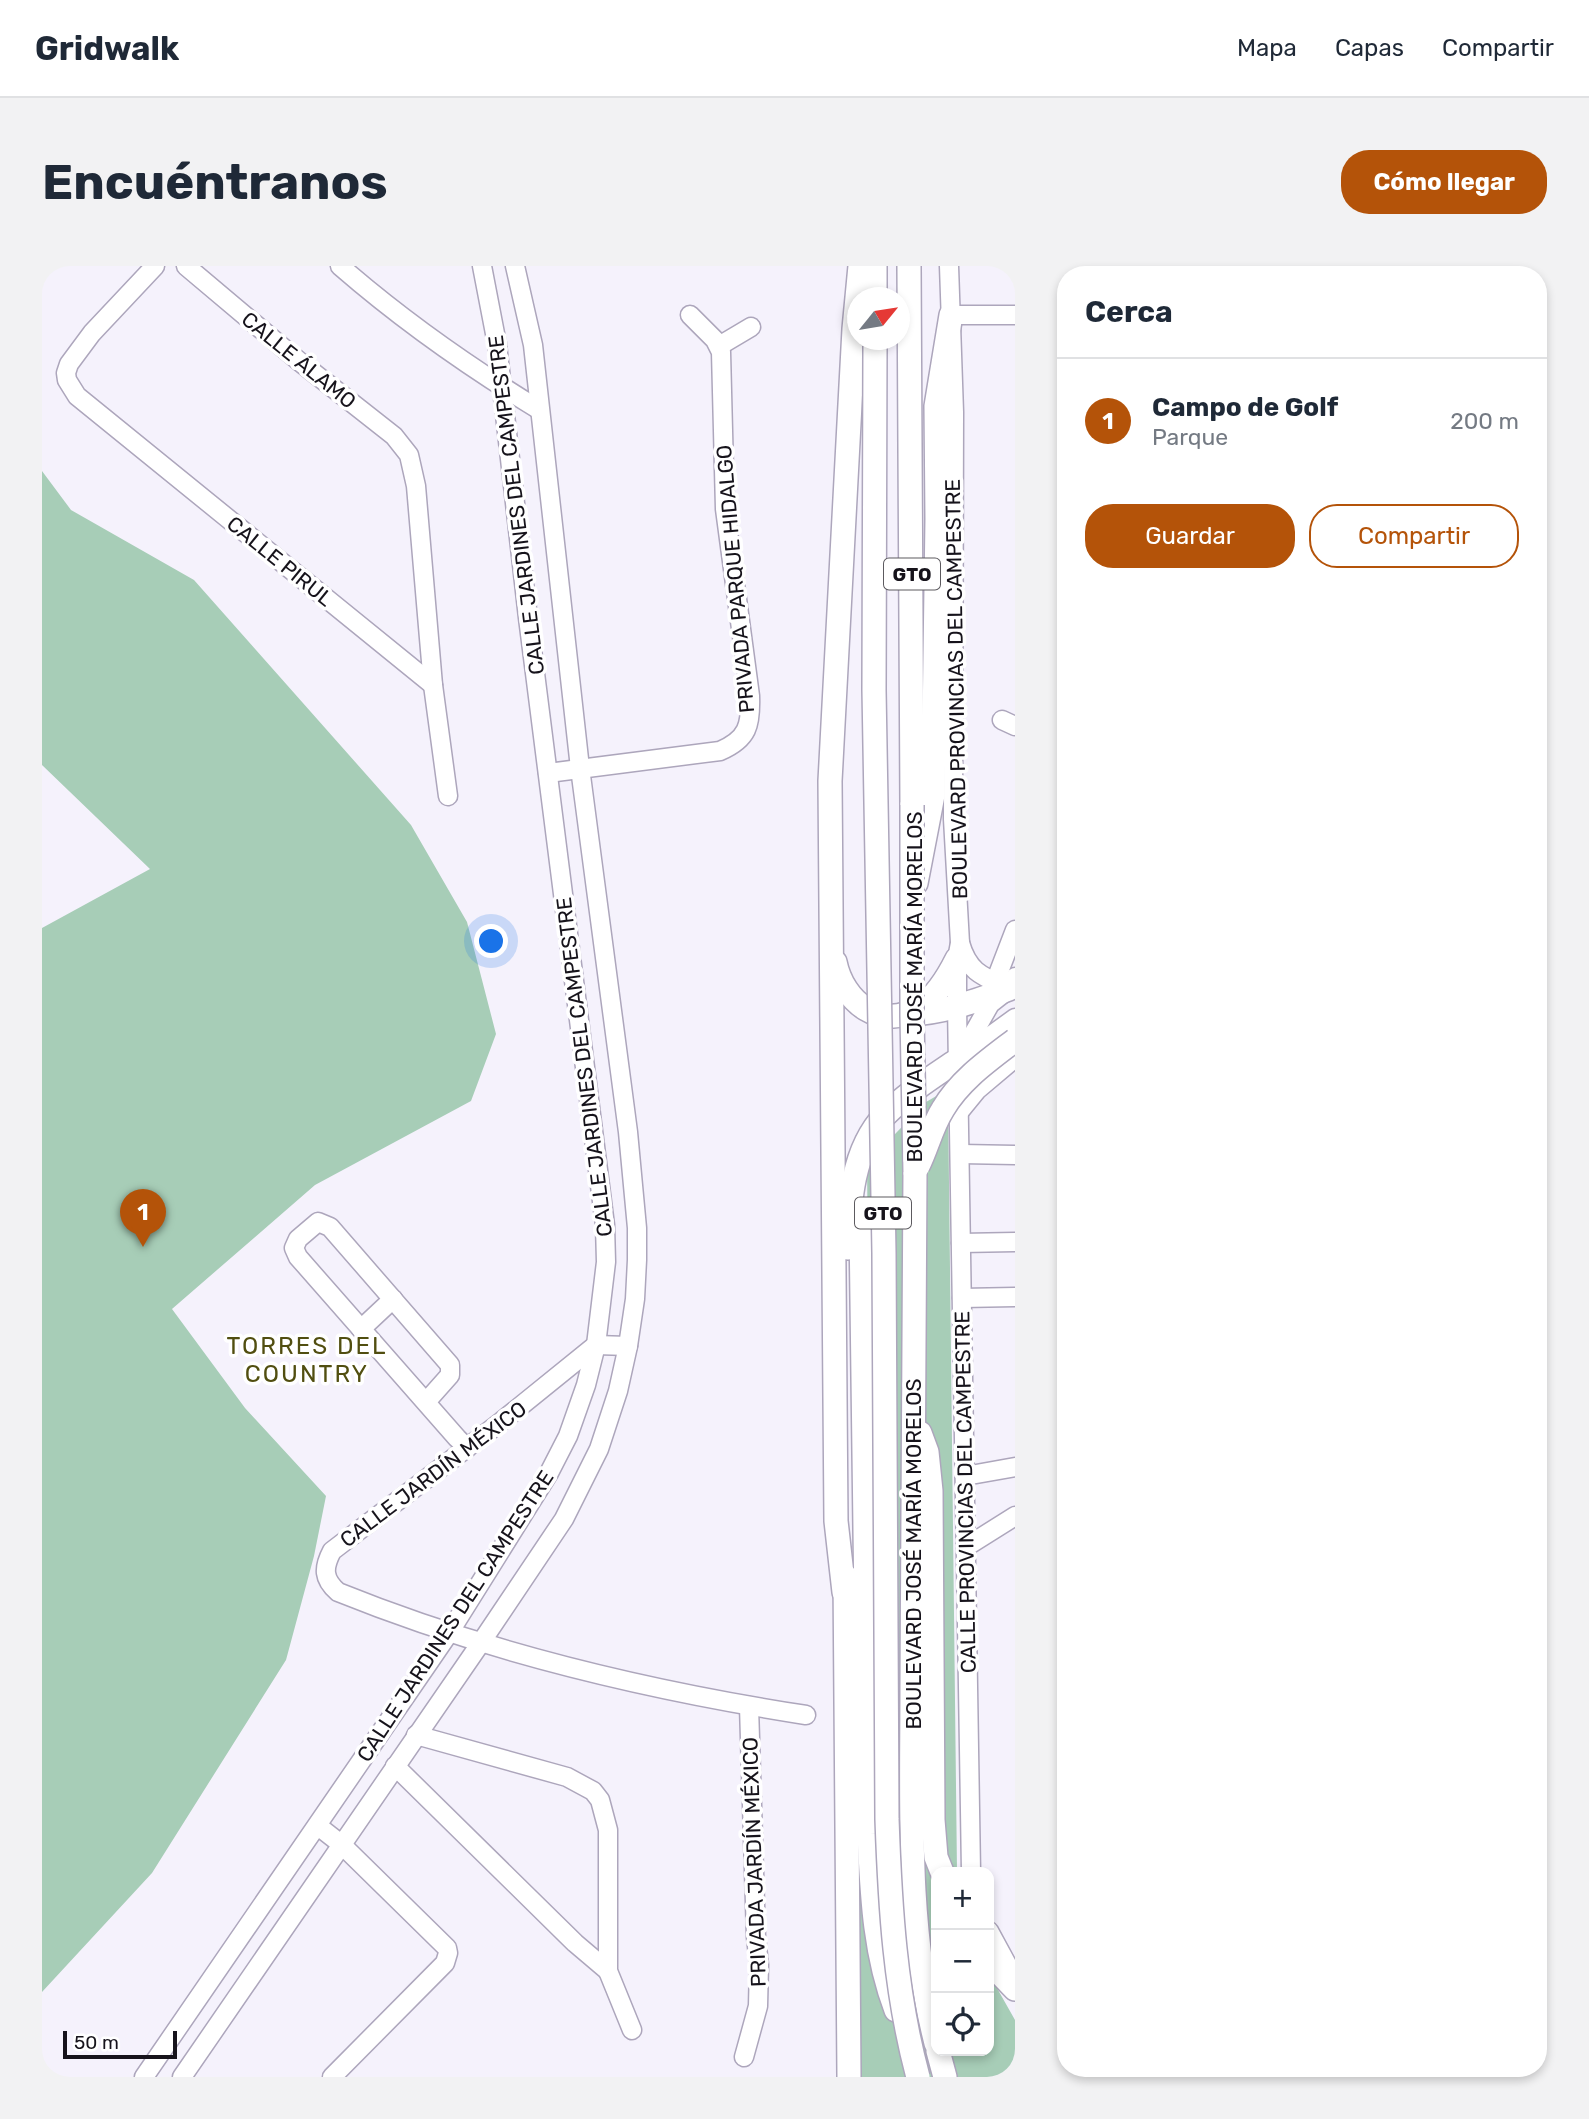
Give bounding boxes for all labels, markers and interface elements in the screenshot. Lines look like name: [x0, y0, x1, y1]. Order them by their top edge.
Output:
text: Gridwalk: [35, 29, 179, 68]
text: Mapa: [1237, 34, 1297, 62]
text: Capas: [1335, 34, 1404, 62]
text: Compartir: [1442, 34, 1554, 62]
button: Cómo llegar: [1341, 150, 1547, 214]
text: Encuéntranos: [42, 153, 388, 211]
north arrow: [847, 287, 910, 350]
text: Cerca: [1085, 294, 1173, 330]
street label: CALLE ÁLAMO: [237, 306, 361, 414]
street label: CALLE JARDINES DEL CAMPESTRE: [483, 334, 549, 676]
text: Campo de Golf: [1152, 392, 1338, 423]
text: 1: [1102, 407, 1114, 435]
text: 200 m: [1450, 407, 1519, 435]
text: Parque: [1152, 423, 1228, 451]
street label: PRIVADA PARQUE HIDALGO: [711, 444, 759, 714]
street label: BOULEVARD PROVINCIAS DEL CAMPESTRE: [940, 479, 972, 899]
button: Guardar: [1085, 504, 1295, 568]
button: Compartir: [1309, 504, 1519, 568]
street label: CALLE PIRUL: [222, 511, 338, 611]
road number: GTO: [884, 558, 940, 590]
street label: BOULEVARD JOSÉ MARÍA MORELOS: [902, 811, 927, 1163]
street label: CALLE JARDINES DEL CAMPESTRE: [551, 896, 617, 1238]
your location: [474, 924, 508, 958]
pin: 1: [120, 1189, 166, 1247]
road number: GTO: [855, 1197, 911, 1228]
street label: CALLE PROVINCIAS DEL CAMPESTRE: [949, 1311, 981, 1673]
district label: TORRES DEL COUNTRY: [226, 1332, 388, 1388]
street label: BOULEVARD JOSÉ MARÍA MORELOS: [901, 1378, 926, 1730]
street label: CALLE JARDÍN MÉXICO: [335, 1396, 531, 1552]
street label: CALLE JARDINES DEL CAMPESTRE: [351, 1466, 559, 1766]
street label: PRIVADA JARDÍN MÉXICO: [737, 1737, 771, 1987]
map controls: [931, 1867, 994, 2056]
button: +: [931, 1867, 994, 1930]
button: −: [931, 1930, 994, 1993]
button: locate: [931, 1993, 994, 2056]
scale bar: [63, 2028, 177, 2060]
text: 50 m: [74, 2031, 119, 2054]

